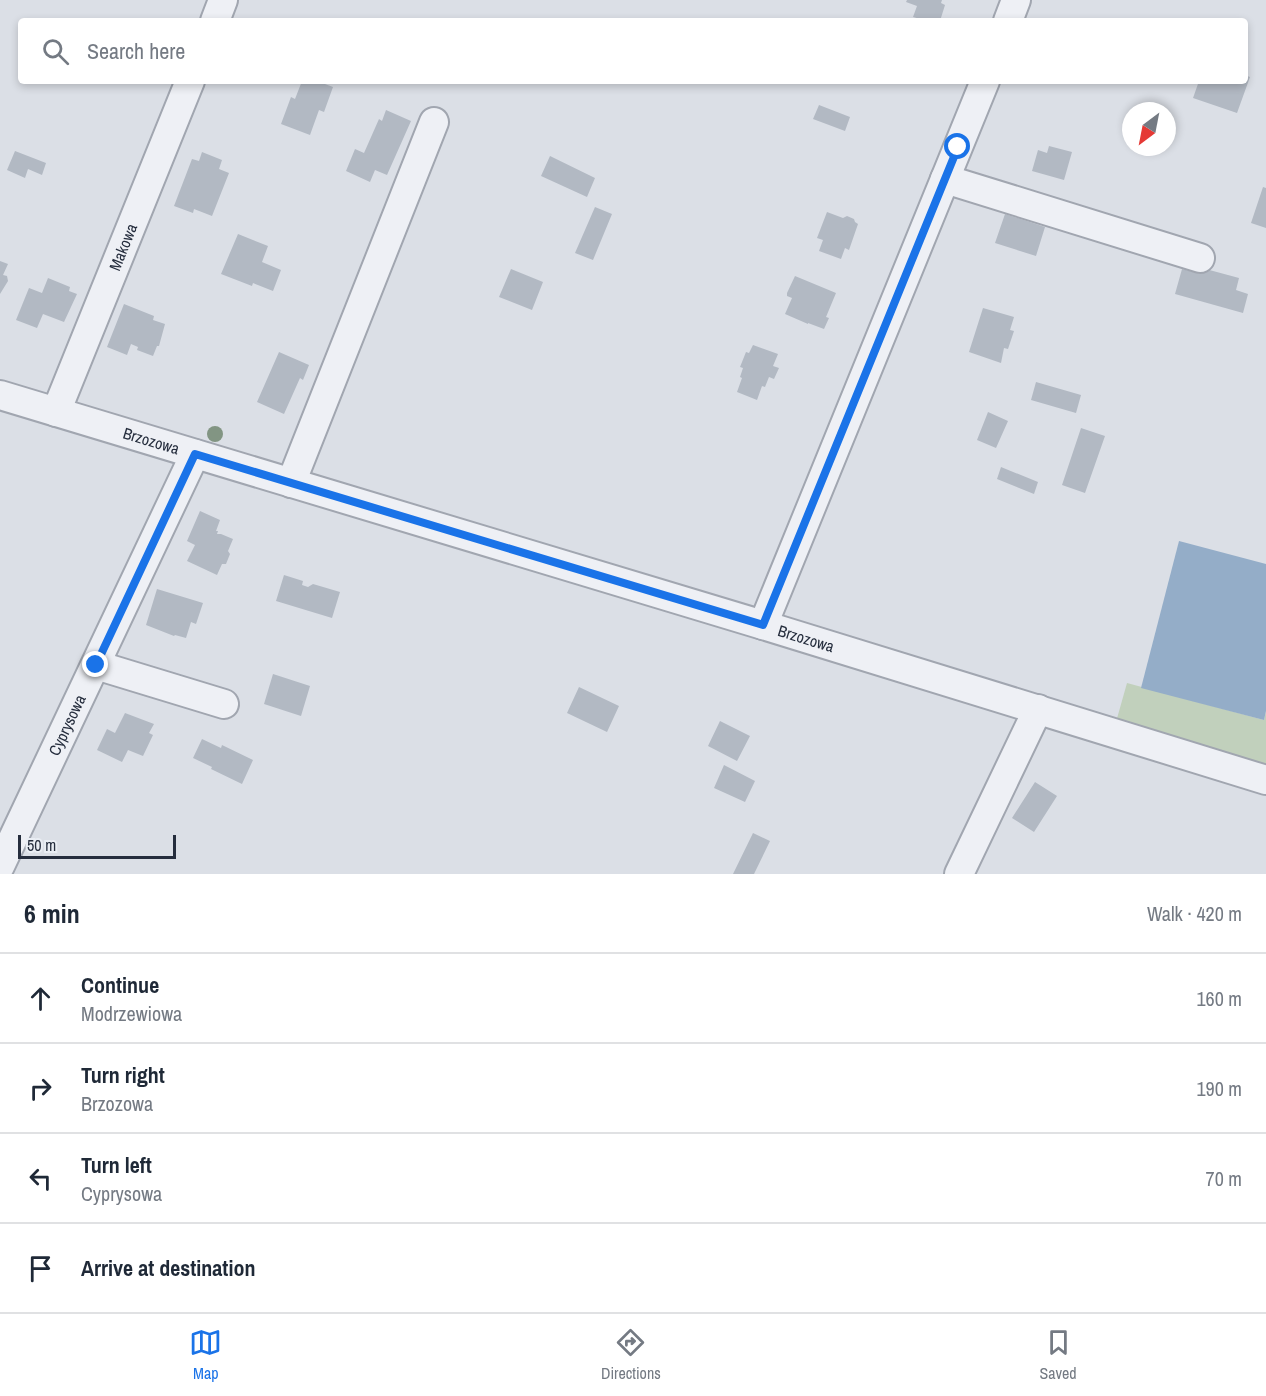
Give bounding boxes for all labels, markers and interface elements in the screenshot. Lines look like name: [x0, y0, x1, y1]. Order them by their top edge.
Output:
search box: [18, 18, 1248, 84]
icon: search: [39, 35, 72, 68]
text: Search here: [87, 36, 185, 66]
north arrow: [1122, 102, 1176, 156]
route start: [944, 133, 970, 159]
street label: Makowa: [103, 220, 142, 274]
street label: Brzozowa: [121, 422, 183, 460]
street label: Brzozowa: [775, 619, 838, 657]
route end: [82, 651, 108, 677]
street label: Cyprysowa: [43, 690, 91, 759]
scale bar: [18, 832, 176, 860]
text: 50 m: [27, 834, 56, 856]
text: 6 min: [24, 896, 80, 931]
text: Walk · 420 m: [1147, 900, 1242, 927]
text: Continue: [81, 970, 159, 1000]
icon: ahead: [24, 982, 57, 1015]
text: 160 m: [1196, 985, 1242, 1012]
text: Modrzewiowa: [81, 1000, 182, 1027]
text: Turn right: [81, 1060, 165, 1090]
icon: right: [24, 1072, 57, 1105]
text: 190 m: [1196, 1075, 1242, 1102]
text: Brzozowa: [81, 1090, 153, 1117]
text: Turn left: [81, 1150, 152, 1180]
icon: left: [24, 1162, 57, 1195]
text: 70 m: [1206, 1165, 1242, 1192]
text: Cyprysowa: [81, 1180, 162, 1207]
icon: arrive: [24, 1252, 57, 1285]
text: Arrive at destination: [81, 1253, 255, 1283]
tab: Map: [189, 1326, 222, 1384]
tab: Directions: [601, 1326, 661, 1384]
tab: Saved: [1039, 1326, 1077, 1384]

